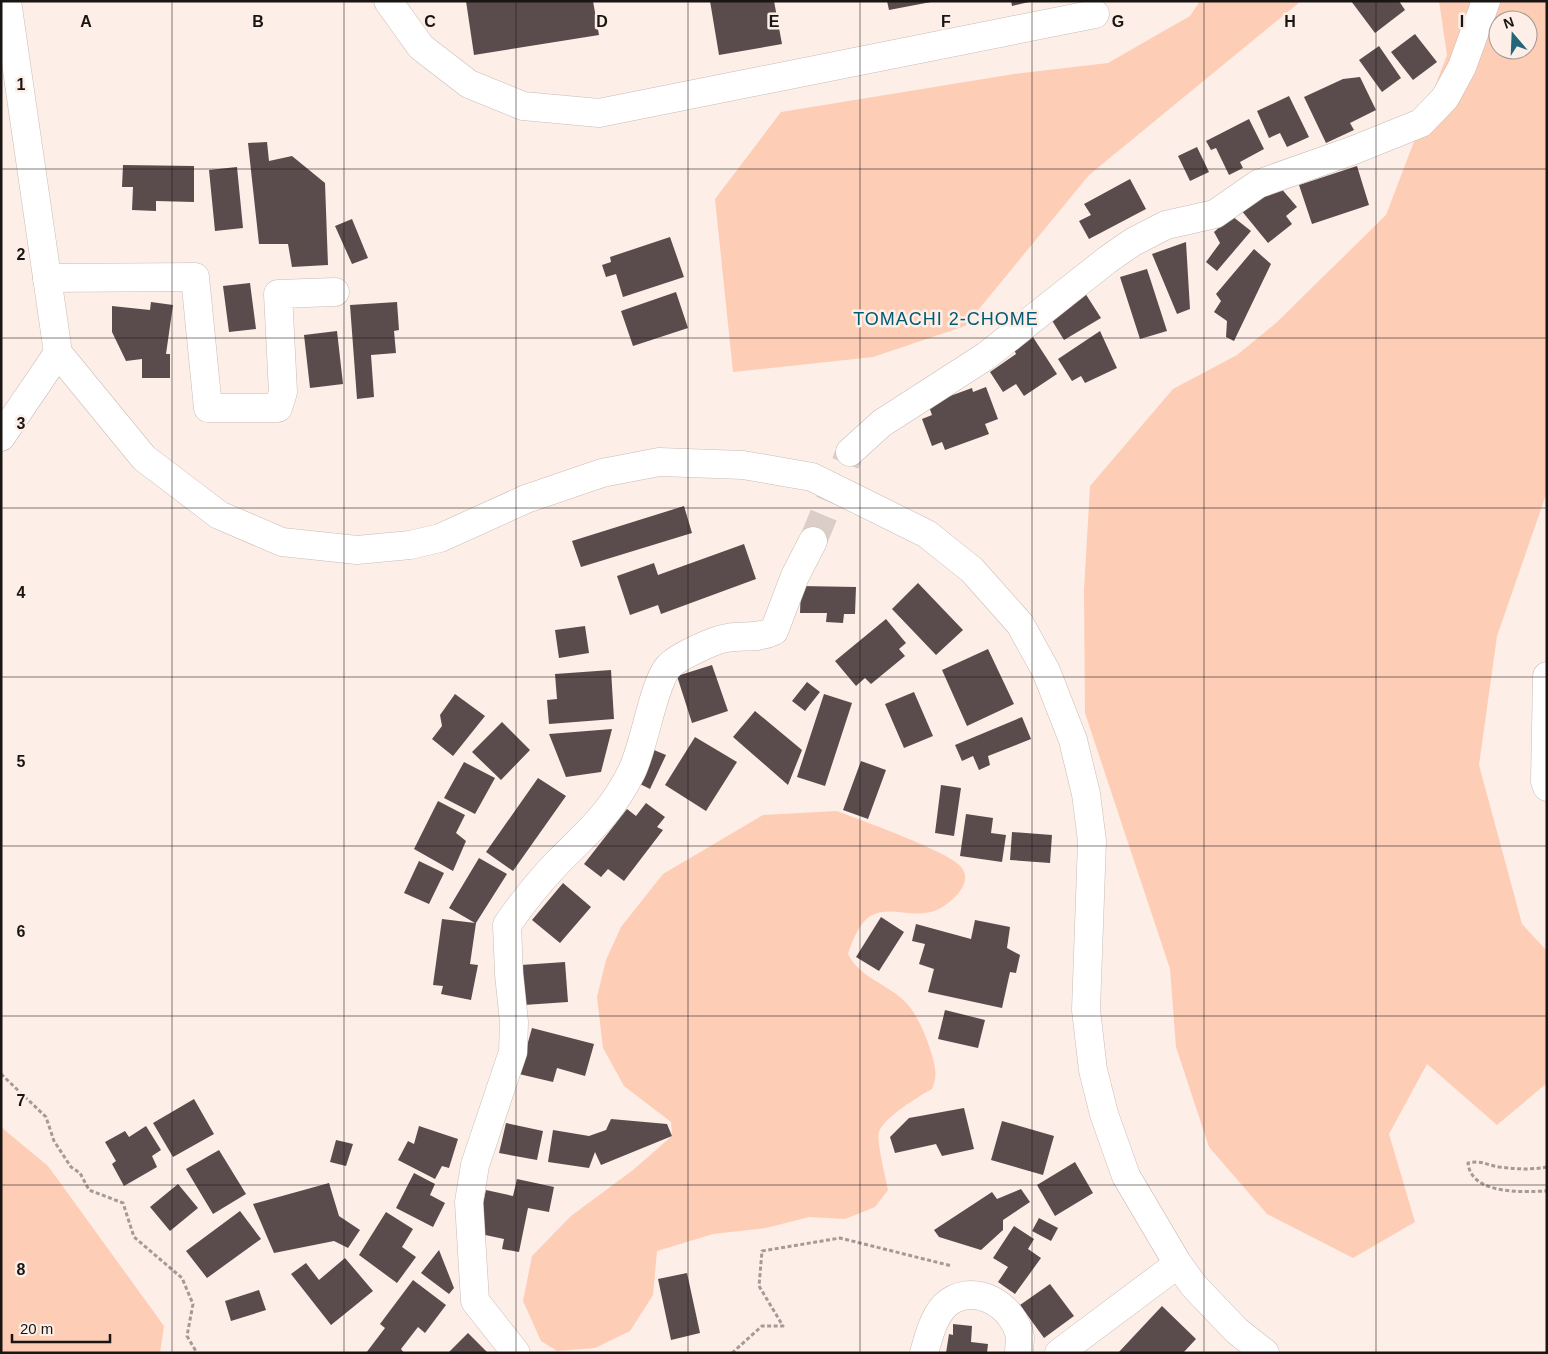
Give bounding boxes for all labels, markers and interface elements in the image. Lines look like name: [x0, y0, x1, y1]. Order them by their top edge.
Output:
north arrow: [1488, 10, 1538, 60]
text: A: [80, 13, 92, 30]
text: B: [252, 13, 264, 30]
text: C: [424, 13, 436, 30]
text: D: [596, 13, 608, 30]
text: E: [769, 13, 780, 30]
text: F: [941, 13, 951, 30]
text: G: [1112, 13, 1124, 30]
text: H: [1284, 13, 1296, 30]
text: I: [1460, 13, 1464, 30]
text: N: [1501, 13, 1516, 32]
text: 1: [17, 76, 26, 93]
text: 2: [17, 246, 26, 263]
district label: TOMACHI 2-CHOME: [853, 309, 1039, 329]
text: 3: [17, 415, 26, 432]
text: 4: [17, 584, 26, 601]
text: 5: [17, 753, 26, 770]
text: 6: [17, 923, 26, 940]
text: 7: [17, 1092, 26, 1109]
text: 8: [17, 1261, 26, 1278]
scale bar: [12, 1312, 110, 1344]
text: 20 m: [20, 1320, 53, 1337]

